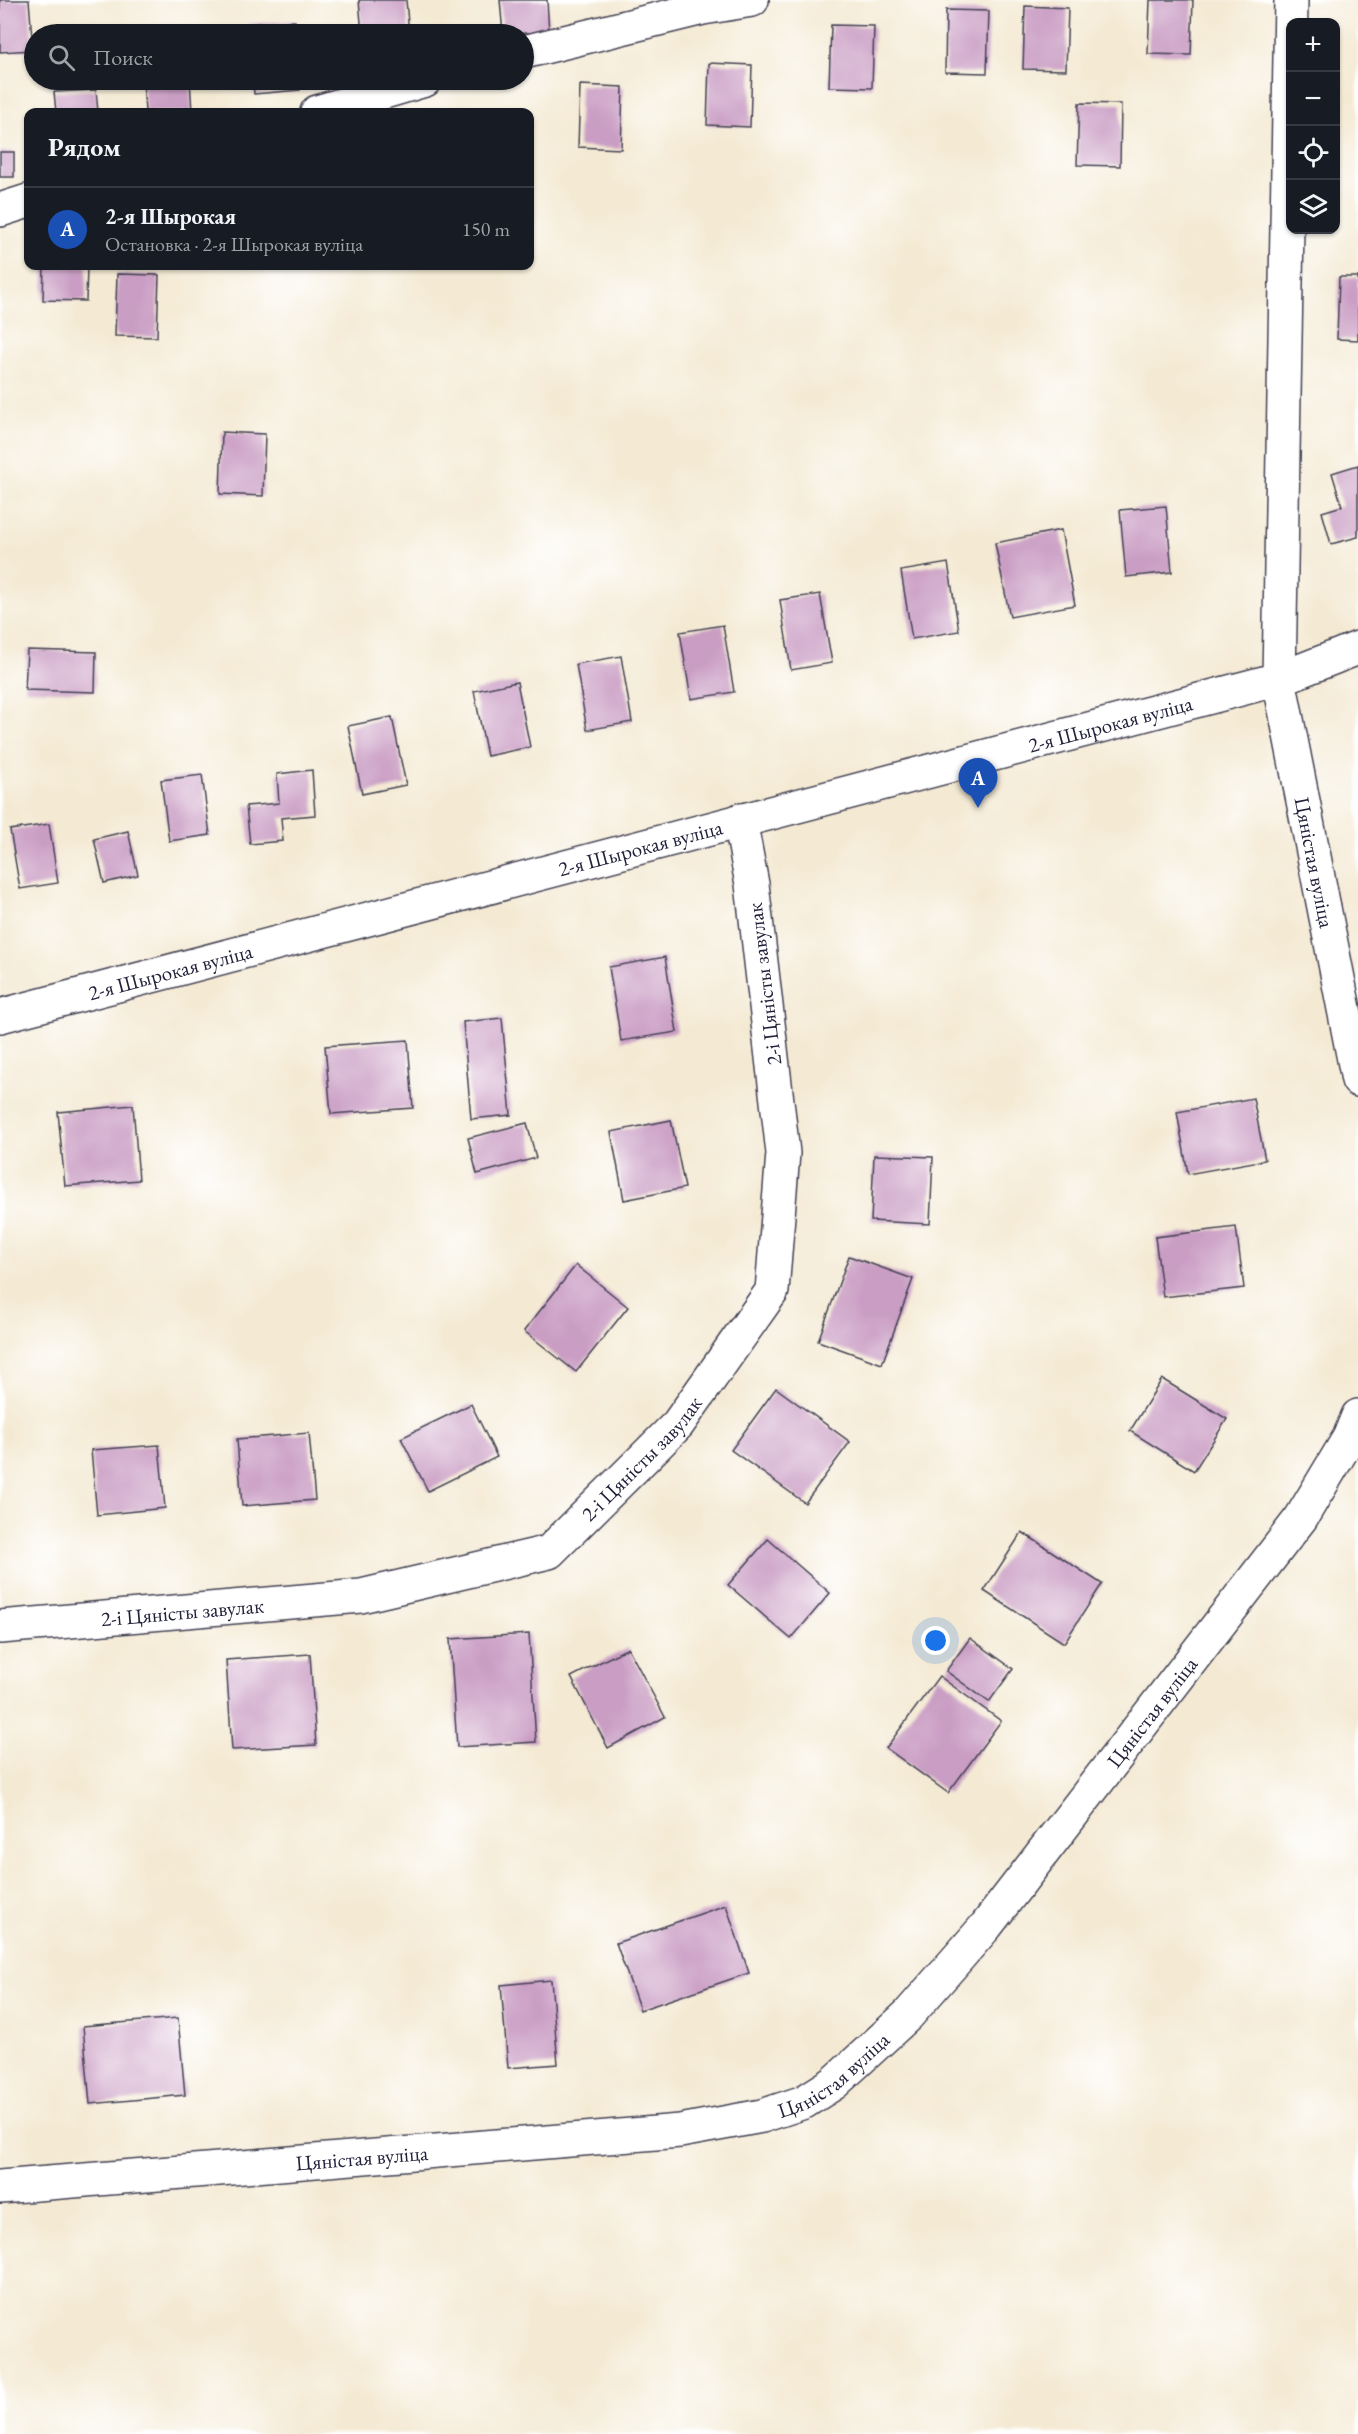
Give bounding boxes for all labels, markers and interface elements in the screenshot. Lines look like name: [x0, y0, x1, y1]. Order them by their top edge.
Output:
map controls: [1286, 18, 1340, 234]
button: +: [1286, 18, 1340, 72]
search box: [24, 24, 534, 90]
icon: search: [45, 41, 78, 74]
text: Поиск: [93, 43, 153, 72]
button: −: [1286, 72, 1340, 126]
button: locate: [1286, 126, 1340, 180]
text: Рядом: [48, 130, 121, 164]
button: layers: [1286, 180, 1340, 234]
text: 2-я Шырокая: [105, 202, 236, 231]
text: A: [60, 216, 75, 242]
text: 150 m: [462, 216, 510, 242]
text: Остановка · 2-я Шырокая вуліца: [105, 231, 363, 257]
street label: 2-я Шырокая вуліца: [1025, 689, 1196, 758]
pin: A: [958, 758, 998, 808]
street label: Цяністая вуліца: [1289, 795, 1341, 931]
street label: 2-я Шырокая вуліца: [555, 813, 726, 882]
street label: 2-і Цяністы завулак: [741, 901, 787, 1067]
street label: 2-я Шырокая вуліца: [85, 936, 256, 1006]
street label: 2-і Цяністы завулак: [575, 1390, 707, 1526]
street label: 2-і Цяністы завулак: [100, 1591, 265, 1632]
your location: [921, 1626, 950, 1655]
street label: Цяністая вуліца: [1100, 1650, 1203, 1773]
street label: Цяністая вуліца: [774, 2025, 895, 2123]
street label: Цяністая вуліца: [295, 2138, 430, 2176]

